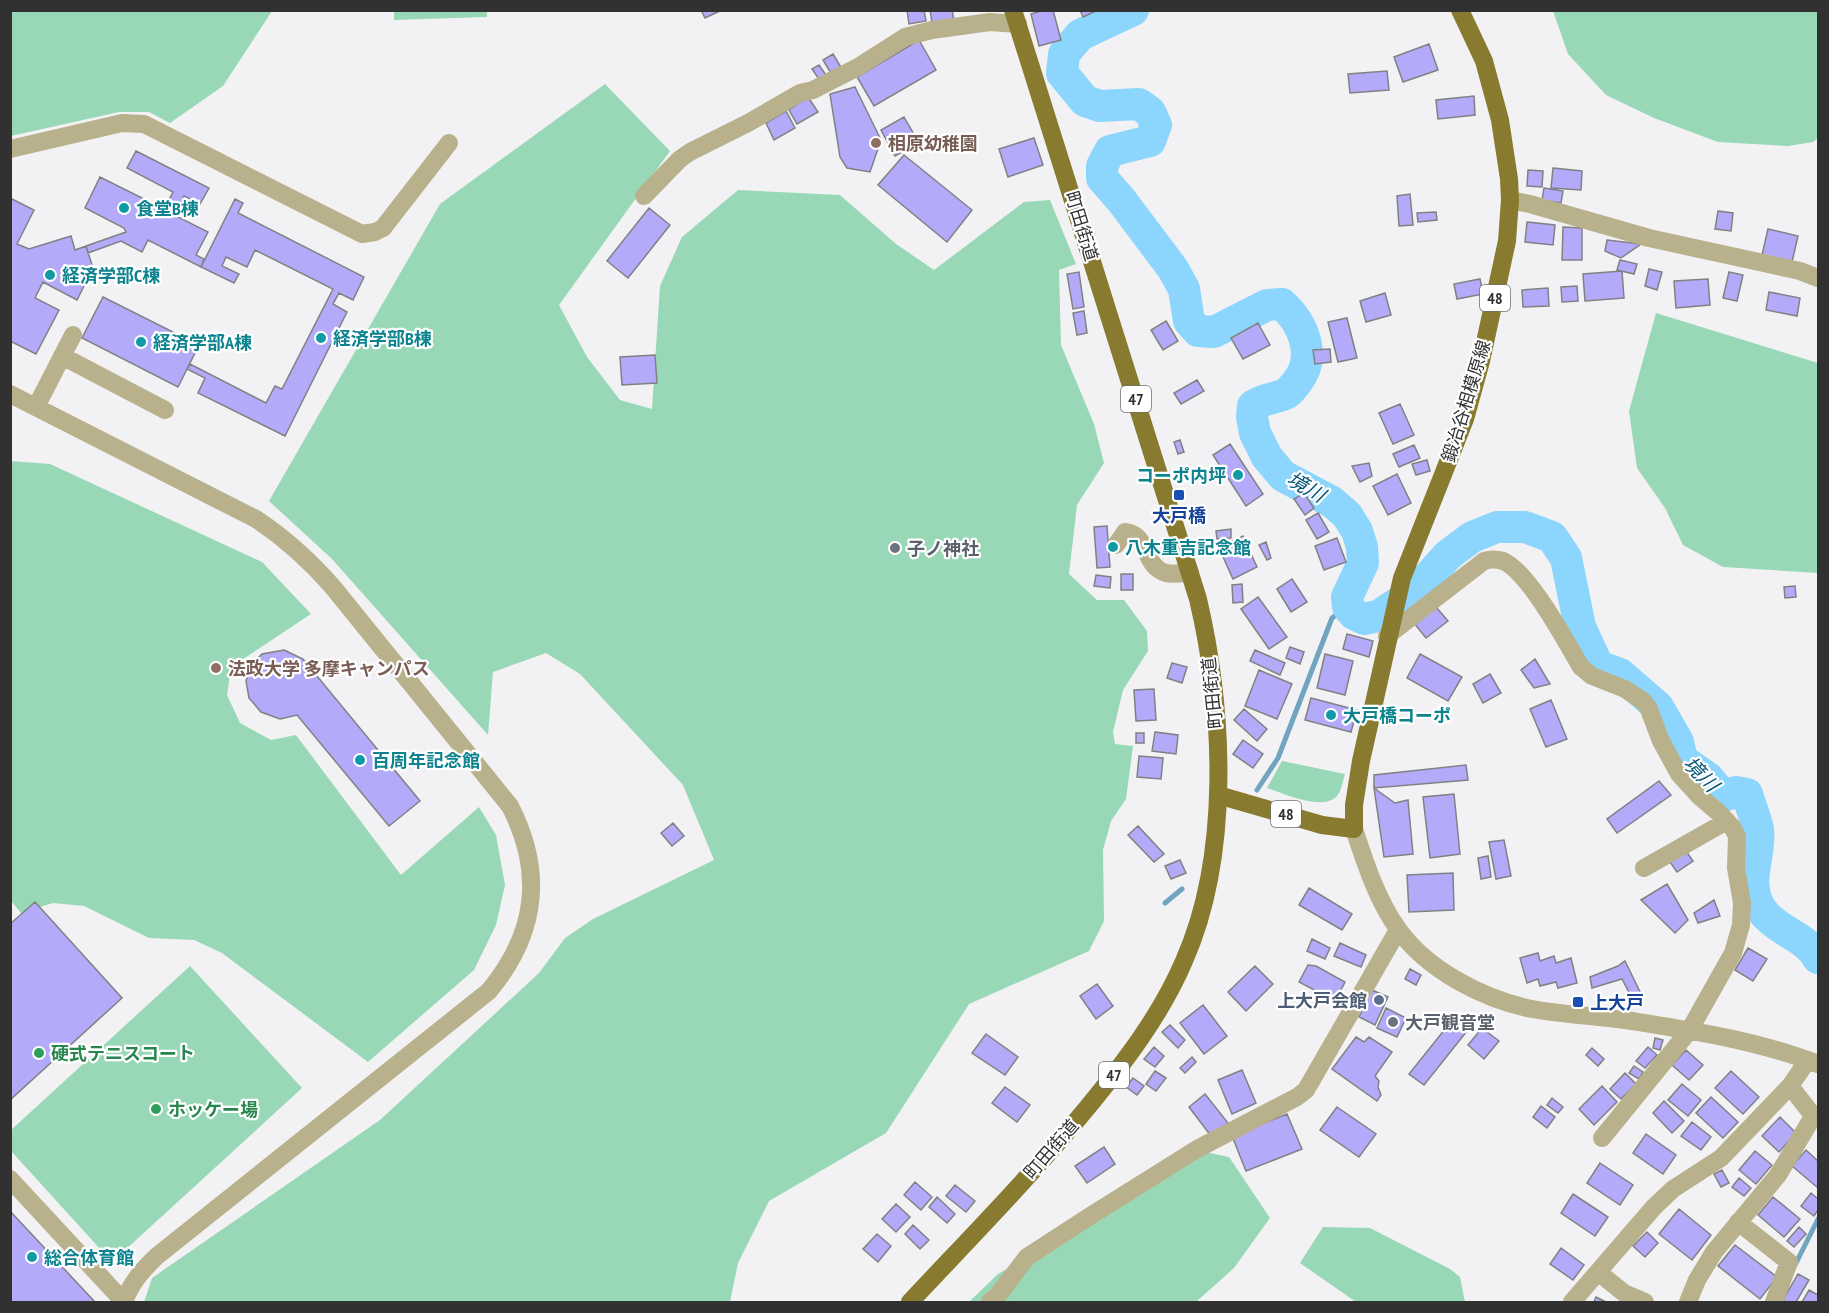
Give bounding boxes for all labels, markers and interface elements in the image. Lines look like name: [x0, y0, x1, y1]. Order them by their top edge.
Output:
place label: 相原幼稚園: [888, 132, 978, 155]
marker: 相原幼稚園: [869, 136, 883, 150]
street label: 町田街道: [1060, 188, 1104, 264]
place label: 食堂B棟: [136, 197, 199, 220]
marker: 食堂B棟: [117, 201, 131, 215]
place label: 経済学部C棟: [62, 264, 160, 287]
marker: 経済学部C棟: [43, 268, 57, 282]
road number: 48: [1480, 285, 1510, 311]
place label: 経済学部B棟: [333, 327, 432, 350]
place label: 経済学部A棟: [153, 331, 252, 354]
marker: 経済学部B棟: [314, 331, 328, 345]
marker: 経済学部A棟: [134, 335, 148, 349]
street label: 鍛冶谷相模原線: [1437, 337, 1495, 465]
road number: 47: [1121, 386, 1151, 412]
place label: コーポ内坪: [1136, 464, 1226, 487]
water label: 境川: [1282, 466, 1332, 509]
marker: コーポ内坪: [1231, 468, 1245, 482]
marker: 大戸橋: [1172, 488, 1186, 502]
place label: 大戸橋: [1152, 504, 1206, 527]
place label: 八木重吉記念館: [1125, 536, 1251, 559]
place label: 子ノ神社: [907, 537, 979, 560]
marker: 八木重吉記念館: [1106, 540, 1120, 554]
marker: 子ノ神社: [888, 541, 902, 555]
street label: 町田街道: [1197, 656, 1227, 730]
place label: 法政大学 多摩キャンパス: [228, 657, 430, 680]
marker: 法政大学 多摩キャンパス: [209, 661, 223, 675]
place label: 大戸橋コーポ: [1343, 704, 1451, 727]
marker: 大戸橋コーポ: [1324, 708, 1338, 722]
place label: 百周年記念館: [372, 749, 480, 772]
water label: 境川: [1678, 751, 1726, 799]
marker: 百周年記念館: [353, 753, 367, 767]
road number: 48: [1271, 801, 1301, 827]
place label: 上大戸会館: [1277, 989, 1367, 1012]
place label: 上大戸: [1590, 991, 1644, 1014]
marker: 上大戸会館: [1372, 993, 1386, 1007]
marker: 上大戸: [1571, 995, 1585, 1009]
place label: 大戸観音堂: [1405, 1011, 1495, 1034]
marker: 大戸観音堂: [1386, 1015, 1400, 1029]
place label: 硬式テニスコート: [51, 1042, 195, 1065]
marker: 硬式テニスコート: [32, 1046, 46, 1060]
road number: 47: [1099, 1062, 1129, 1088]
place label: ホッケー場: [168, 1098, 258, 1121]
marker: ホッケー場: [149, 1102, 163, 1116]
street label: 町田街道: [1019, 1114, 1083, 1184]
place label: 総合体育館: [44, 1246, 134, 1269]
marker: 総合体育館: [25, 1250, 39, 1264]

